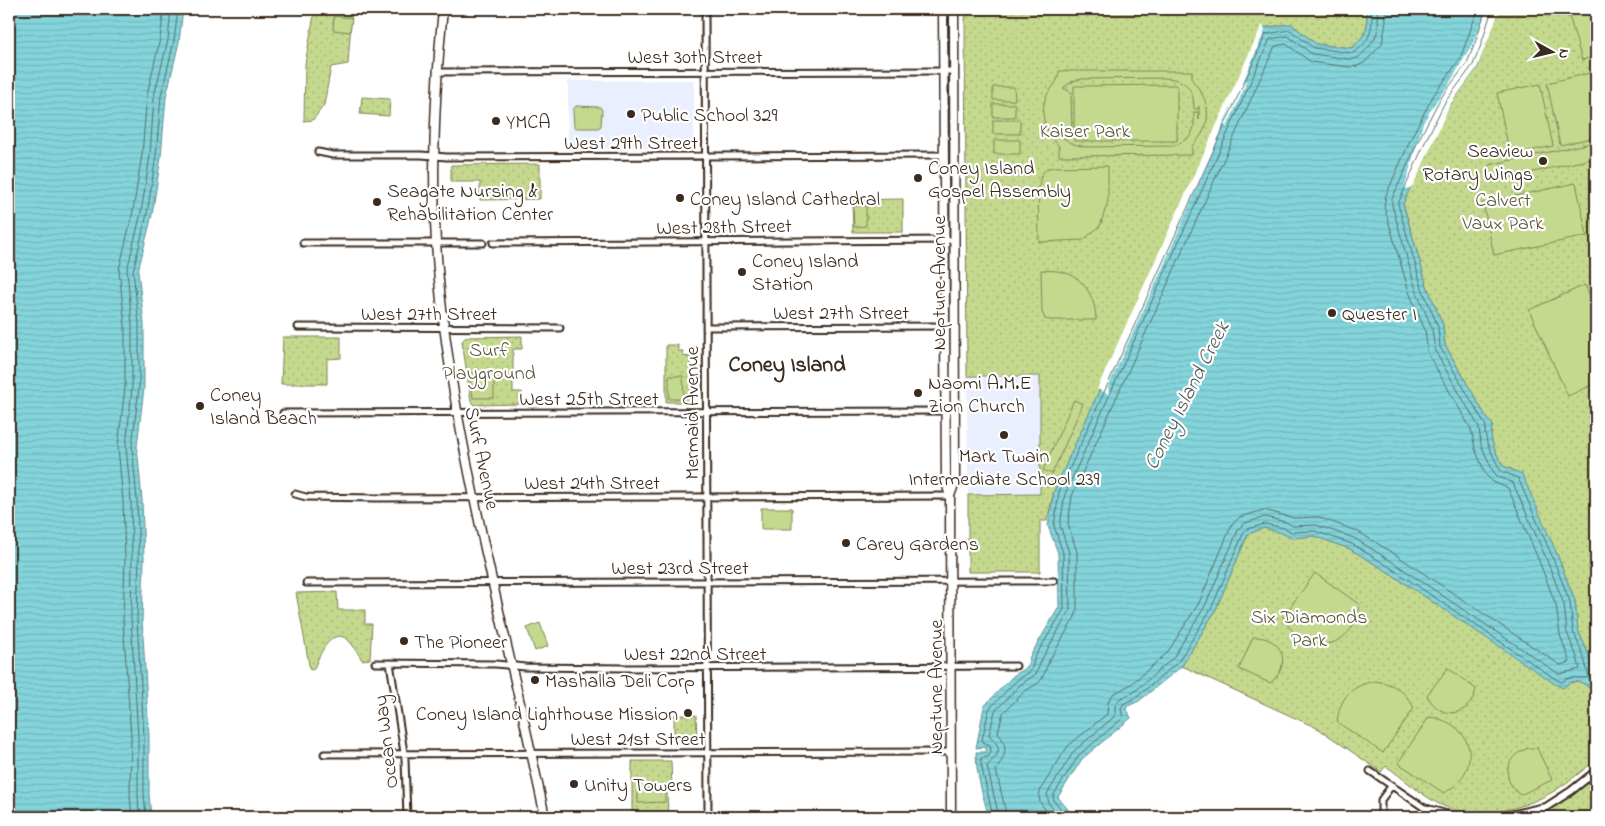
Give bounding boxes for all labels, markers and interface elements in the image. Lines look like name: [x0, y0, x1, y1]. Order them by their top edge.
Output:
north arrow: [1528, 28, 1578, 78]
street label: West 30th Street: [628, 44, 763, 73]
text: N: [1552, 47, 1574, 60]
place label: Public School 329: [641, 102, 778, 131]
marker: Public School 329: [625, 108, 637, 120]
place label: YMCA: [506, 109, 551, 138]
marker: YMCA: [490, 115, 502, 127]
park label: Kaiser Park: [1040, 118, 1131, 147]
street label: West 29th Street: [564, 130, 698, 159]
place label: Seaview Rotary Wings: [1423, 138, 1533, 191]
place label: Coney Island Gospel Assembly: [928, 155, 1071, 207]
marker: Seaview Rotary Wings: [1537, 155, 1549, 167]
marker: Coney Island Gospel Assembly: [912, 172, 924, 184]
place label: Seagate Nursing & Rehabilitation Center: [387, 178, 554, 230]
place label: Coney Island Cathedral: [690, 186, 880, 215]
park label: Calvert Vaux Park: [1461, 187, 1544, 239]
marker: Coney Island Cathedral: [674, 192, 686, 204]
marker: Seagate Nursing & Rehabilitation Center: [371, 196, 383, 208]
street label: West 28th Street: [656, 213, 792, 244]
street label: Neptune Avenue: [926, 215, 955, 351]
place label: Coney Island Station: [752, 248, 858, 300]
marker: Coney Island Station: [736, 266, 748, 278]
street label: West 27th Street: [773, 300, 909, 329]
street label: West 27th Street: [361, 301, 497, 330]
place label: Quester I: [1342, 301, 1417, 330]
marker: Quester I: [1326, 307, 1338, 319]
water label: Coney Island Creek: [1137, 316, 1239, 475]
park label: Surf Playground: [442, 337, 536, 390]
street label: Mermaid Avenue: [679, 346, 708, 480]
district label: Coney Island: [728, 350, 846, 383]
place label: Naomi A.M.E Zion Church: [928, 370, 1032, 422]
place label: Coney Island Beach: [210, 382, 317, 434]
street label: West 25th Street: [519, 386, 659, 415]
marker: Naomi A.M.E Zion Church: [912, 387, 924, 399]
marker: Coney Island Beach: [194, 400, 206, 412]
street label: Surf Avenue: [456, 404, 506, 513]
marker: Mark Twain Intermediate School 239: [998, 429, 1010, 441]
place label: Mark Twain Intermediate School 239: [908, 443, 1100, 495]
street label: West 24th Street: [524, 470, 660, 499]
place label: Carey Gardens: [856, 531, 979, 560]
marker: Carey Gardens: [840, 537, 852, 549]
street label: West 23rd Street: [611, 555, 749, 584]
park label: Six Diamonds Park: [1251, 604, 1367, 656]
street label: Neptune Avenue: [923, 619, 952, 755]
place label: The Pioneer: [414, 629, 508, 658]
marker: The Pioneer: [398, 635, 410, 647]
street label: West 22nd Street: [624, 641, 767, 670]
place label: Mashalla Deli Corp: [545, 668, 695, 697]
marker: Mashalla Deli Corp: [529, 674, 541, 686]
street label: Ocean Way: [367, 693, 408, 790]
place label: Coney Island Lighthouse Mission: [416, 701, 678, 731]
marker: Coney Island Lighthouse Mission: [682, 707, 694, 719]
street label: West 21st Street: [571, 726, 706, 755]
place label: Unity Towers: [584, 772, 692, 801]
marker: Unity Towers: [568, 778, 580, 790]

